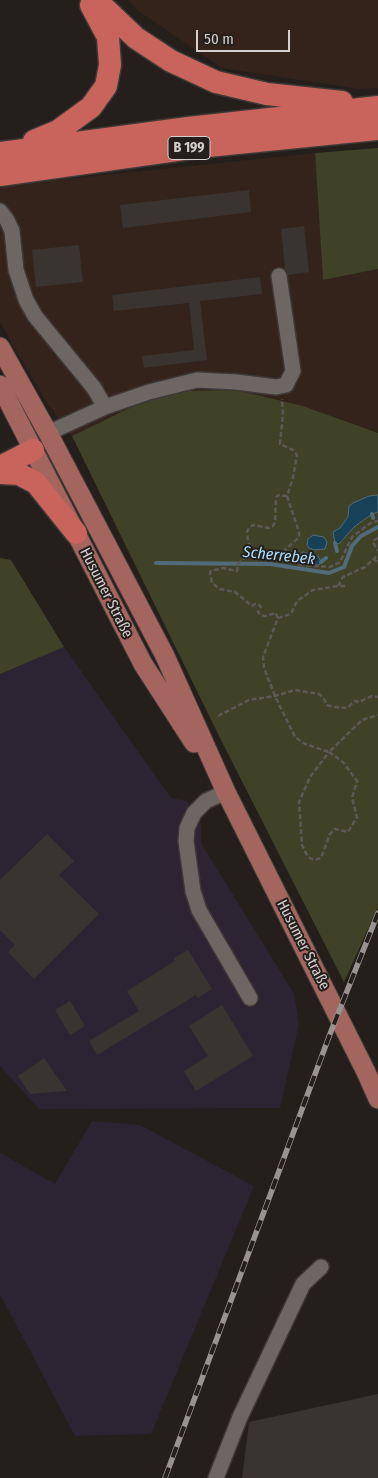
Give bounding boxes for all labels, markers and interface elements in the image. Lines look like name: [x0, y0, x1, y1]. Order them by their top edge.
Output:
scale bar: [198, 20, 292, 52]
text: 50 m: [204, 30, 234, 48]
road number: B 199: [168, 136, 210, 160]
water label: Scherrebek: [242, 543, 316, 569]
street label: Husumer Straße: [76, 545, 136, 641]
street label: Husumer Straße: [273, 897, 333, 993]

